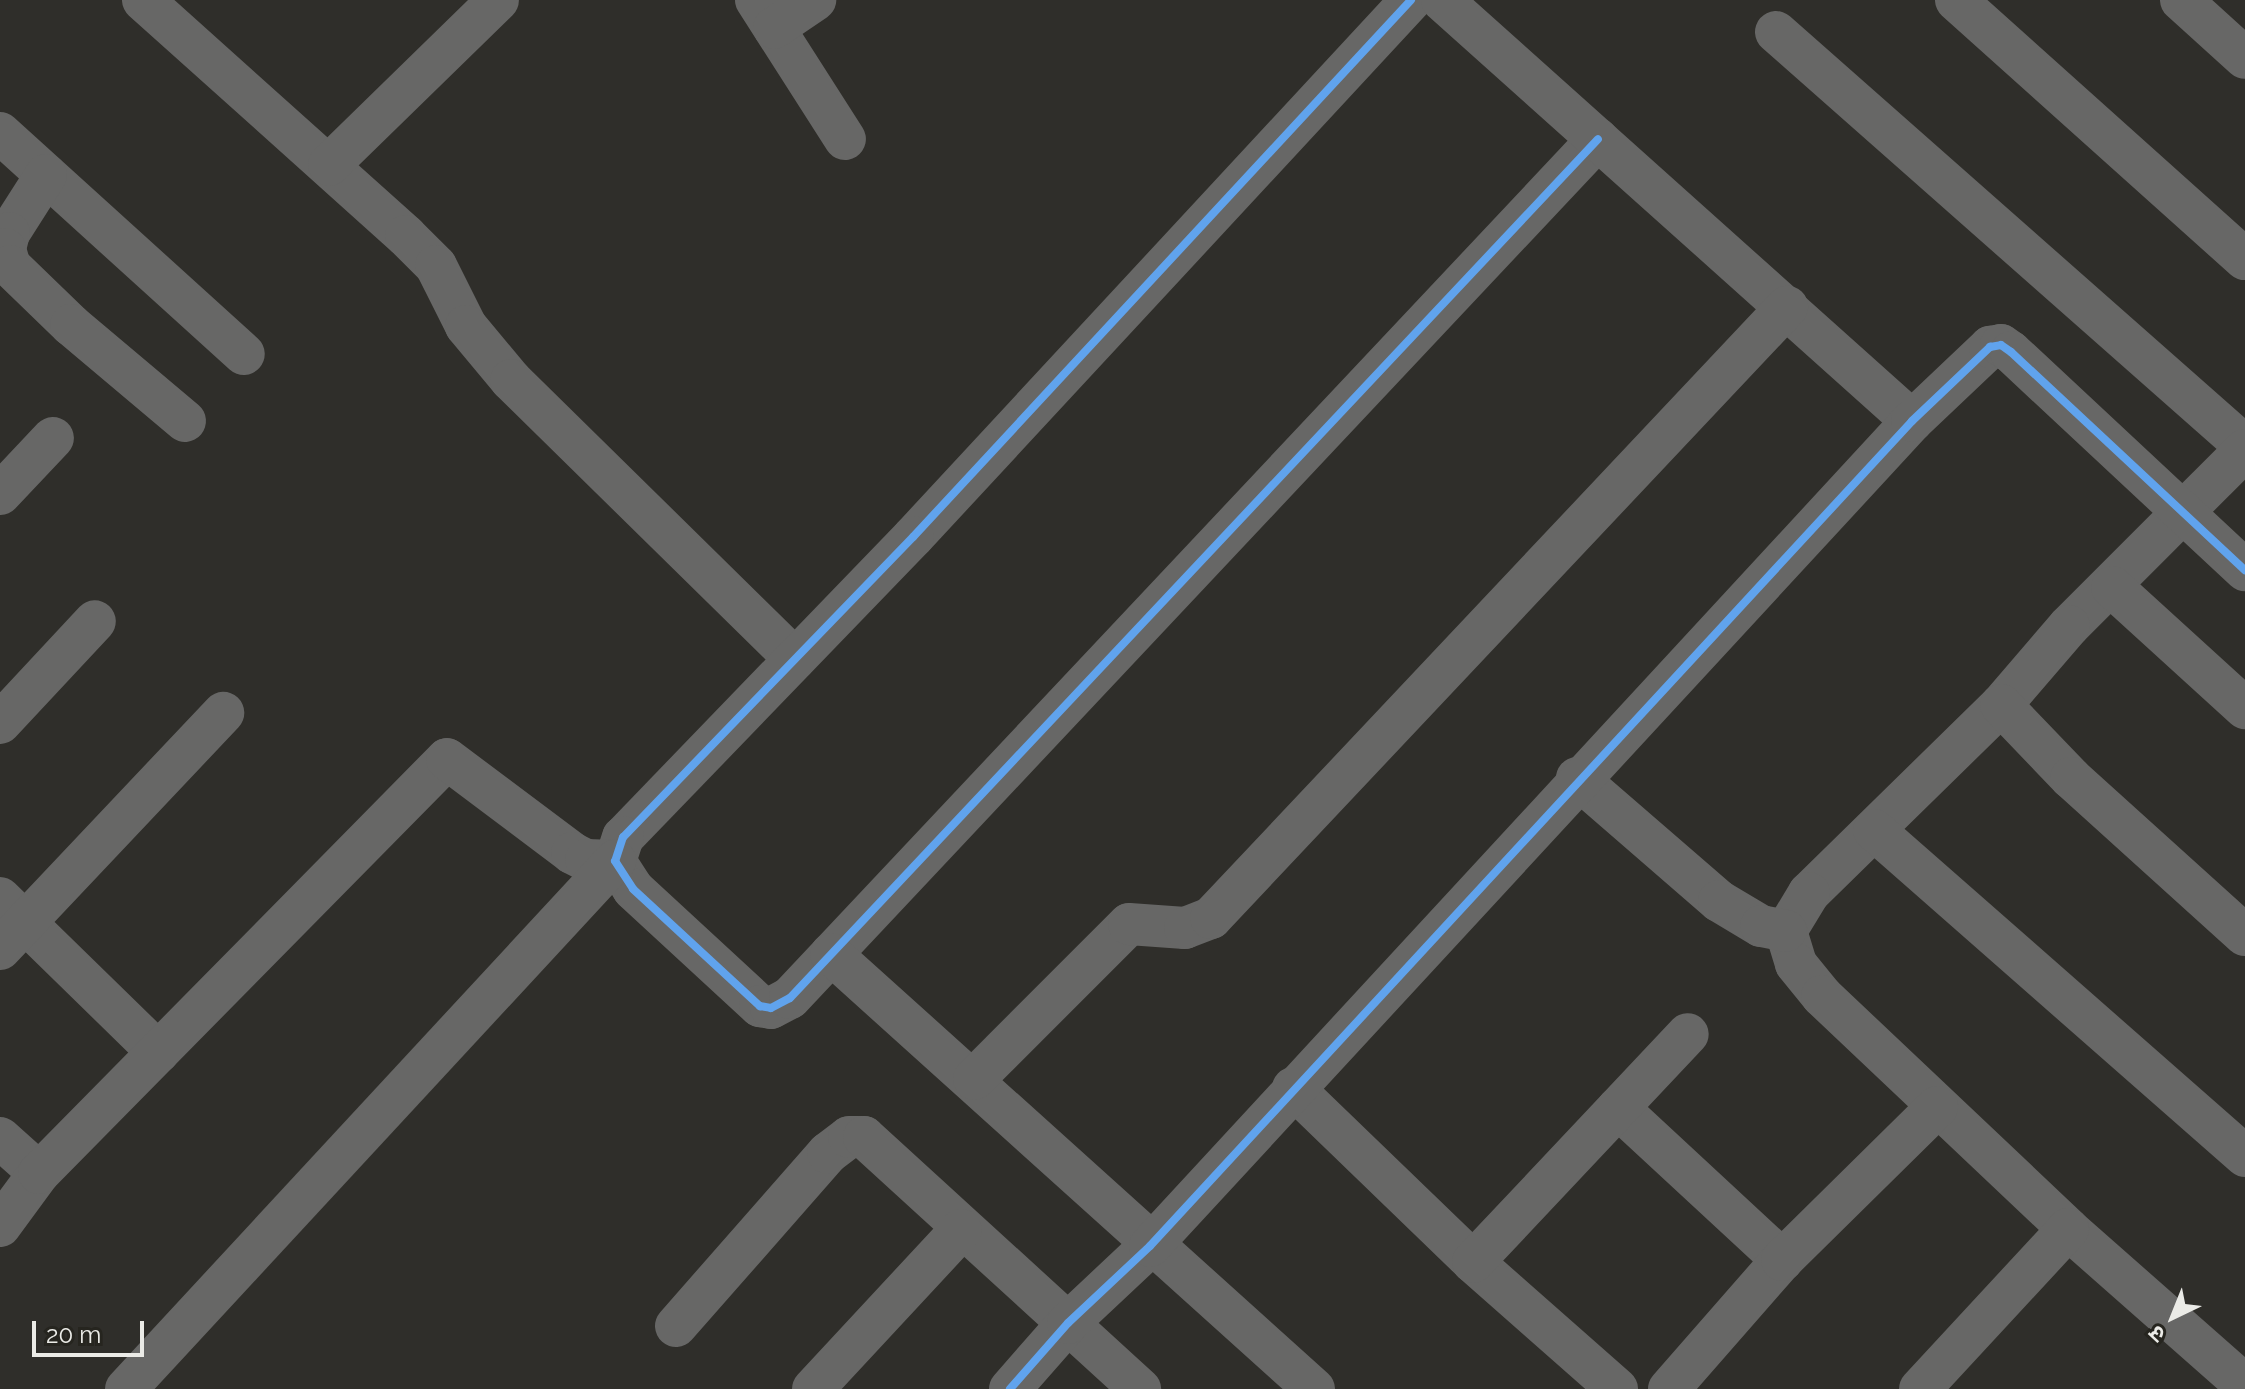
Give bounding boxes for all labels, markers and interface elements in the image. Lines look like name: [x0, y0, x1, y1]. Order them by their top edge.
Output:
north arrow: [2133, 1277, 2213, 1357]
scale bar: [36, 1305, 148, 1355]
text: 20 m: [46, 1320, 101, 1349]
text: उ: [2143, 1321, 2170, 1348]

